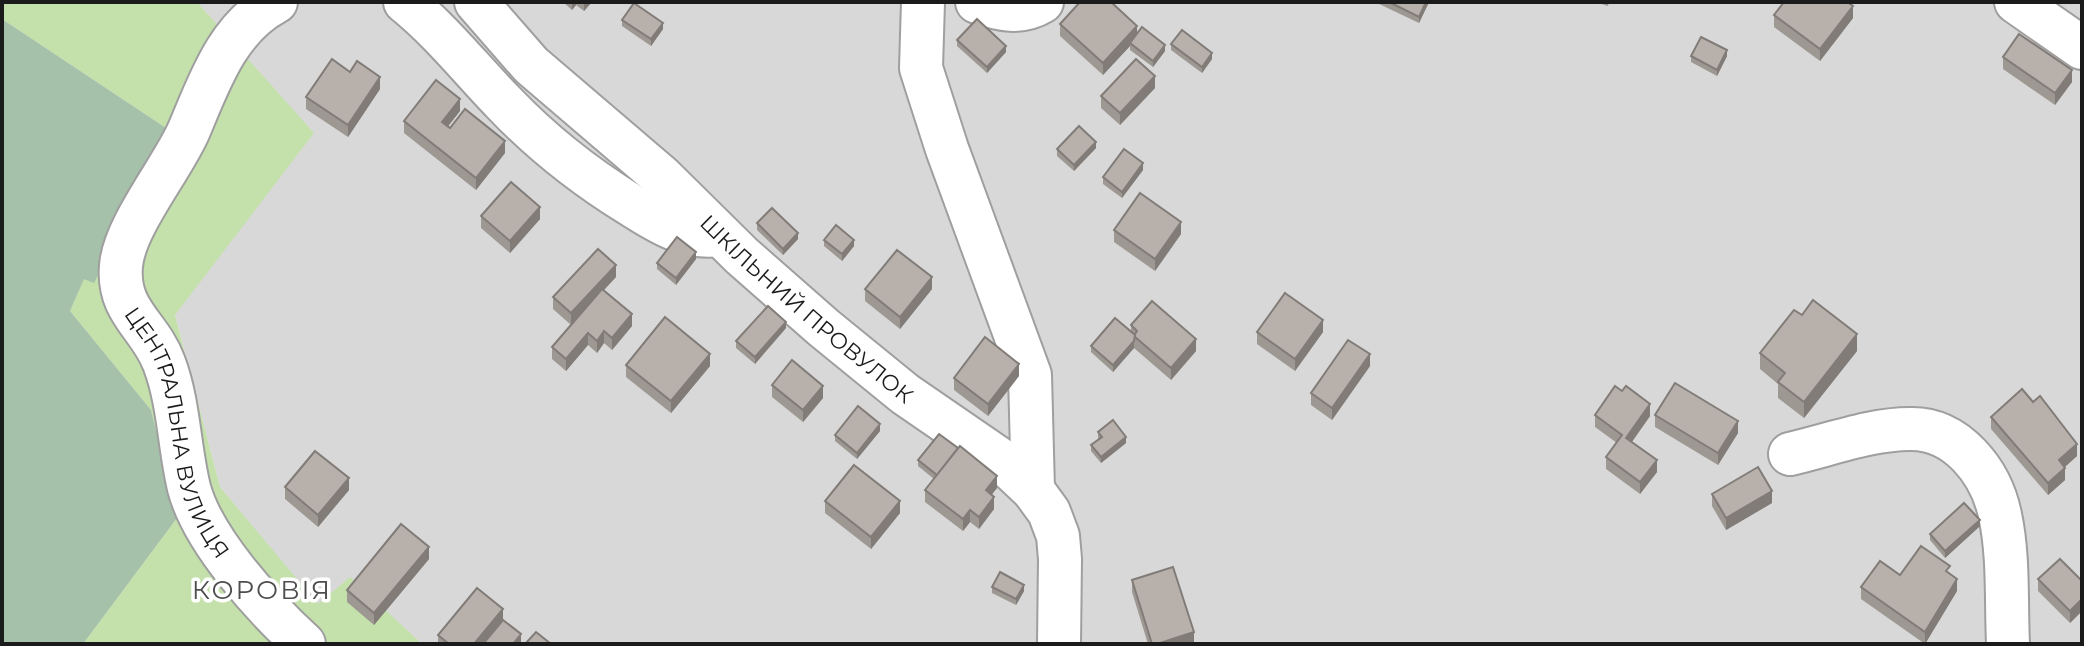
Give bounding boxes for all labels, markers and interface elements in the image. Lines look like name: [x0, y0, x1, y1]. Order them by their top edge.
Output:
street label: ШКІЛЬНИЙ ПРОВУЛОК: [695, 209, 919, 409]
street label: ЦЕНТРАЛЬНА ВУЛИЦЯ: [119, 302, 235, 563]
district label: КОРОВІЯ: [192, 574, 332, 606]

